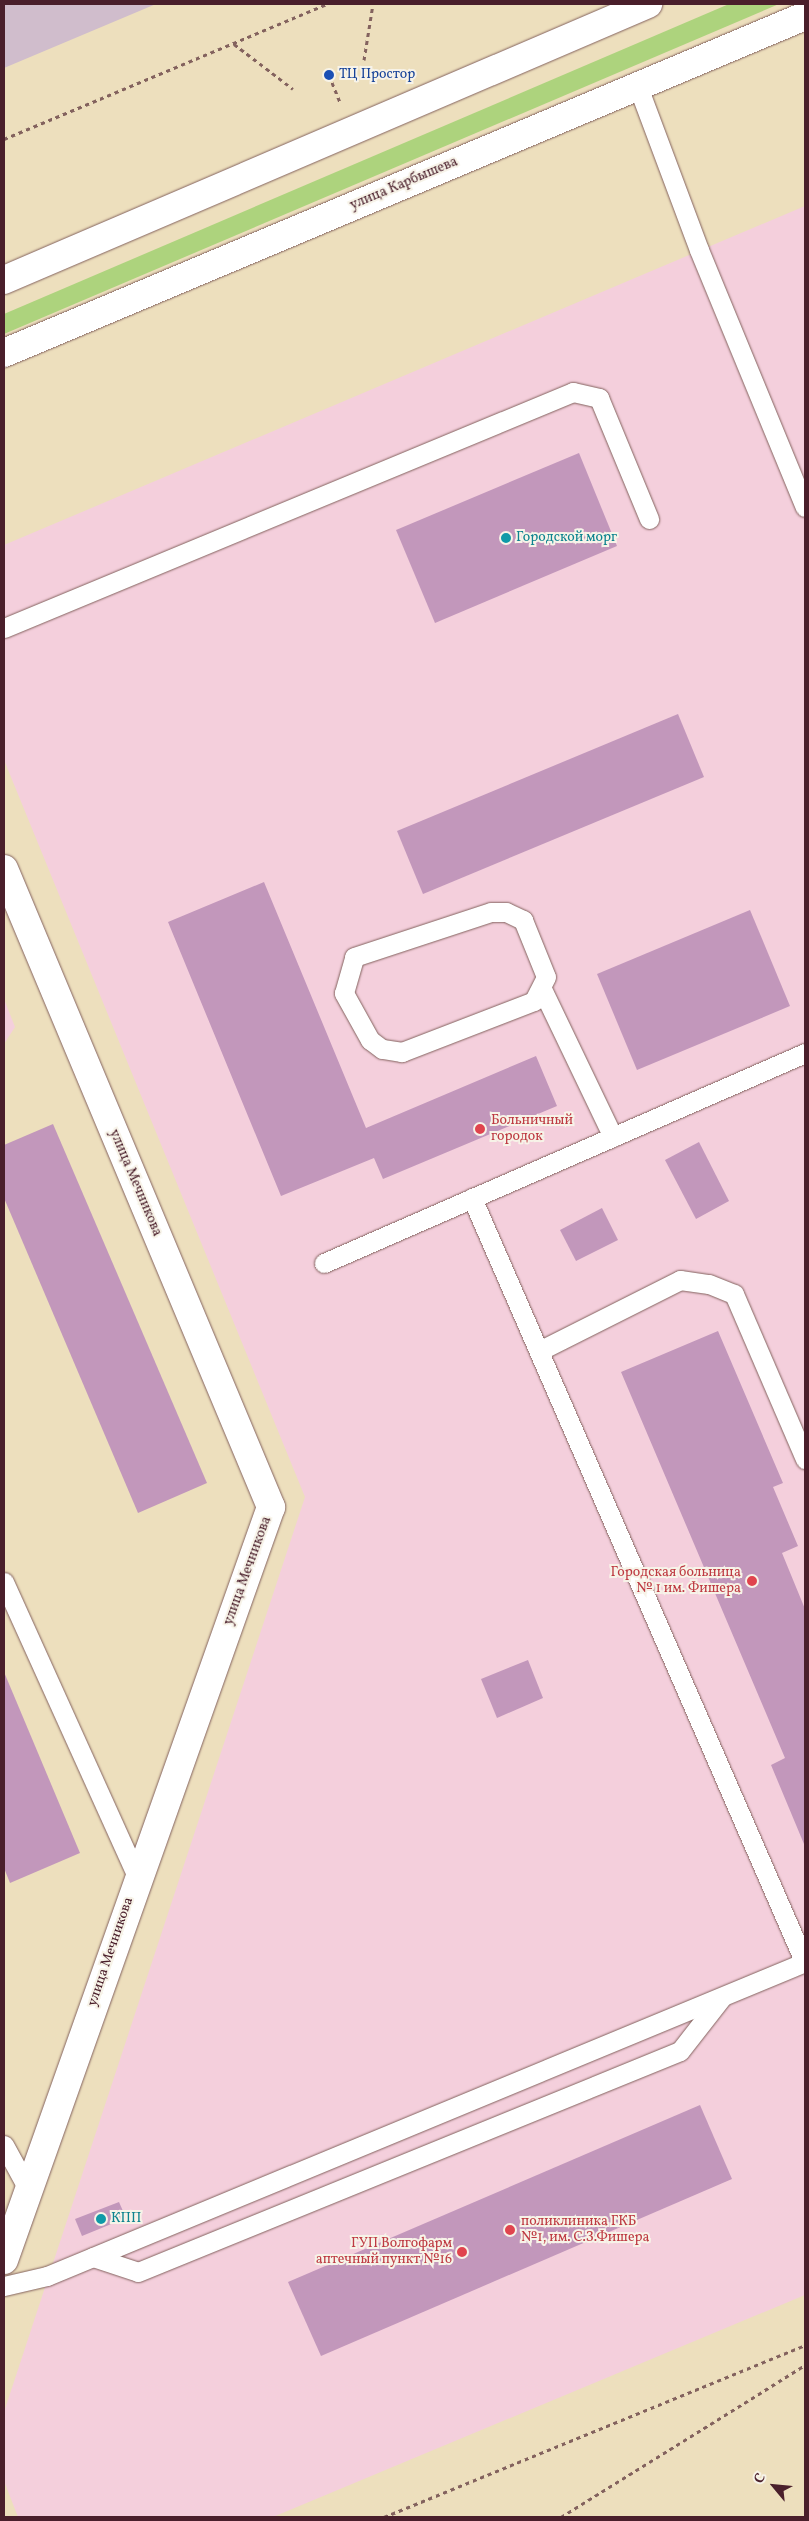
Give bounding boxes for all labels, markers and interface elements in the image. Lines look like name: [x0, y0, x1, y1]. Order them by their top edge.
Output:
place label: ТЦ Простор: [339, 67, 415, 83]
marker: ТЦ Простор: [323, 69, 335, 81]
street label: улица Карбышева: [348, 154, 460, 214]
place label: Городской морг: [516, 530, 617, 546]
marker: Городской морг: [500, 532, 512, 544]
place label: Больничный городок: [491, 1113, 573, 1146]
marker: Больничный городок: [473, 1122, 487, 1136]
street label: улица Мечникова: [105, 1127, 165, 1239]
street label: улица Мечникова: [221, 1514, 275, 1628]
place label: Городская больница № 1 им. Фишера: [611, 1565, 741, 1598]
marker: Городская больница № 1 им. Фишера: [745, 1574, 759, 1588]
street label: улица Мечникова: [84, 1895, 138, 2009]
place label: КПП: [111, 2211, 141, 2227]
marker: КПП: [95, 2213, 107, 2225]
place label: поликлиника ГКБ №1, им. С.З.Фишера: [521, 2214, 650, 2246]
marker: поликлиника ГКБ №1, им. С.З.Фишера: [503, 2223, 517, 2237]
place label: ГУП Волгофарм аптечный пункт №16: [316, 2236, 452, 2268]
marker: ГУП Волгофарм аптечный пункт №16: [456, 2246, 468, 2258]
north arrow: [749, 2461, 799, 2511]
text: С: [750, 2470, 771, 2487]

